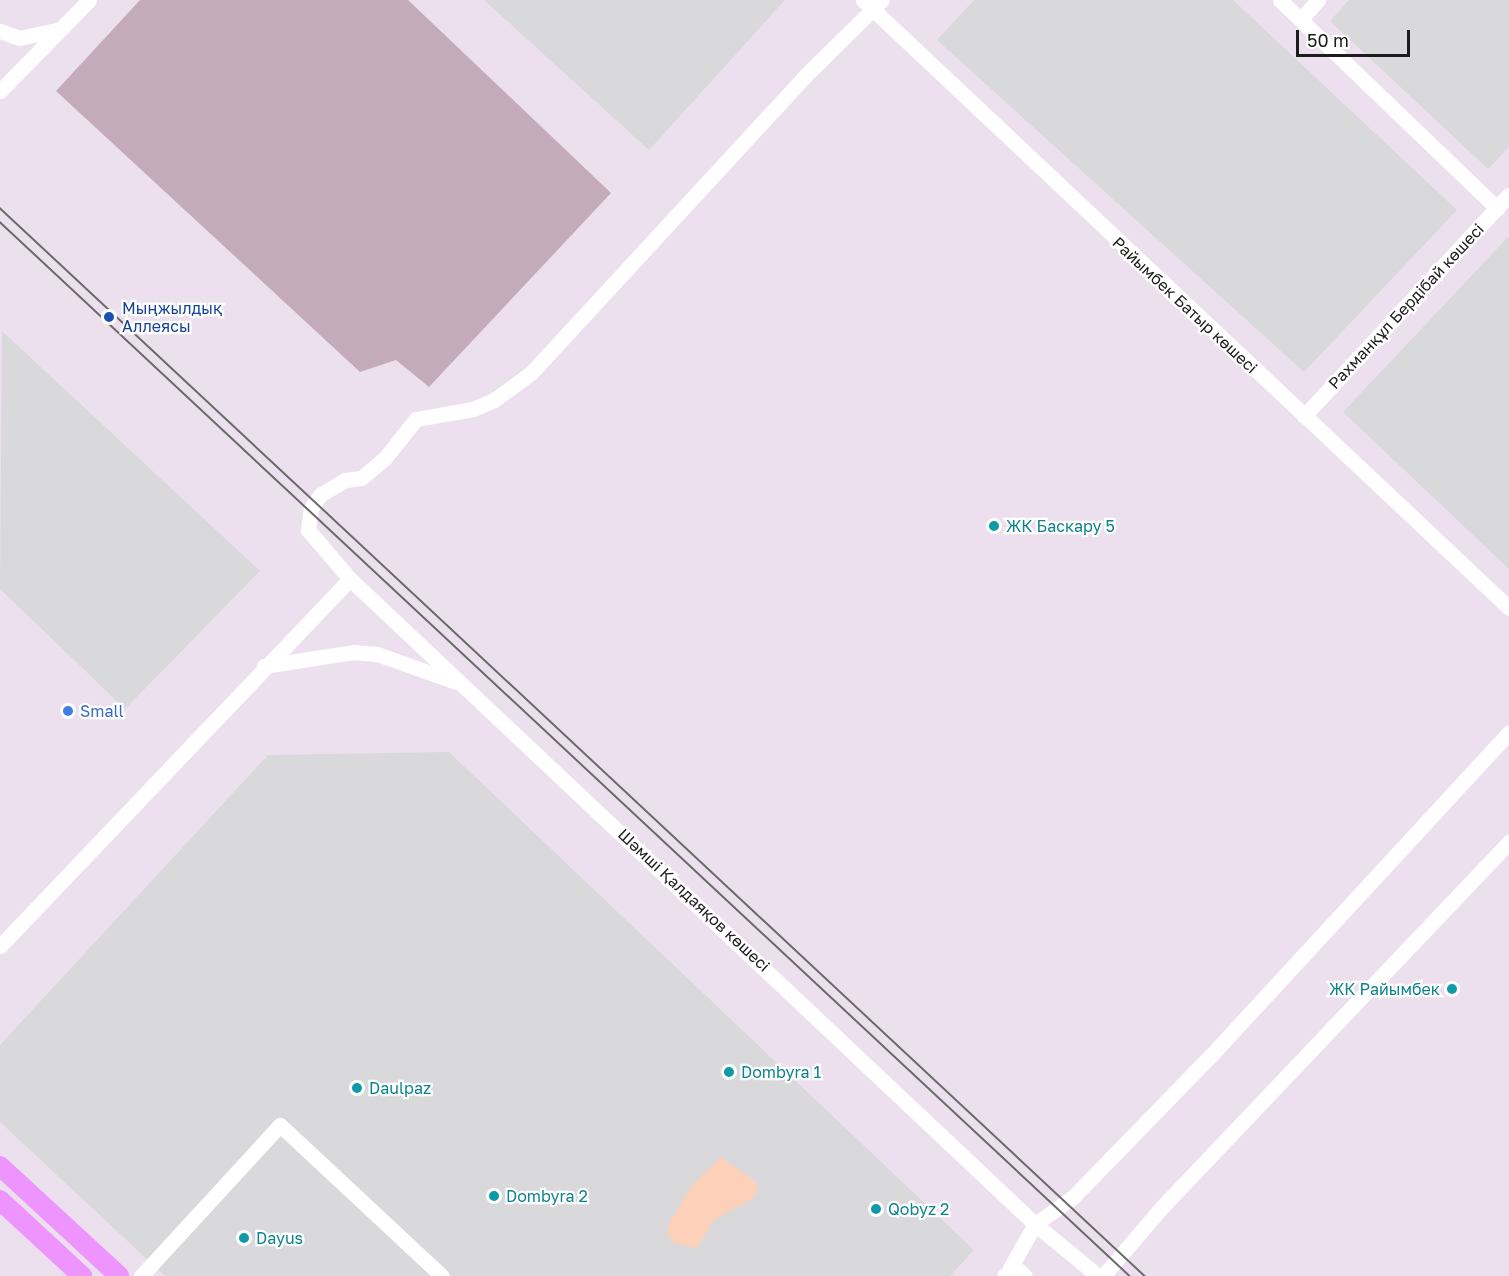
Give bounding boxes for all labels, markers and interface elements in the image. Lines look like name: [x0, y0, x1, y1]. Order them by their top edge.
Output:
scale bar: [1299, 18, 1413, 56]
text: 50 m: [1307, 29, 1349, 51]
street label: Рахманқұл Бердібай көшесі: [1324, 219, 1488, 393]
street label: Райымбек Батыр көшесі: [1109, 233, 1261, 377]
place label: Мыңжылдық Аллеясы: [122, 298, 222, 336]
marker: Мыңжылдық Аллеясы: [100, 308, 118, 326]
place label: ЖК Баскару 5: [1006, 516, 1115, 536]
marker: ЖК Баскару 5: [987, 519, 1001, 533]
place label: Small: [80, 701, 124, 721]
marker: Small: [61, 704, 75, 718]
street label: Шәмші Қалдаяқов көшесі: [614, 825, 774, 975]
place label: ЖК Райымбек: [1329, 979, 1440, 999]
marker: ЖК Райымбек: [1445, 982, 1459, 996]
place label: Dombyra 1: [741, 1062, 821, 1082]
marker: Dombyra 1: [722, 1065, 736, 1079]
place label: Daulpaz: [369, 1078, 431, 1098]
marker: Daulpaz: [350, 1081, 364, 1095]
place label: Dombyra 2: [506, 1186, 588, 1206]
marker: Dombyra 2: [487, 1189, 501, 1203]
place label: Qobyz 2: [888, 1199, 949, 1219]
marker: Qobyz 2: [869, 1202, 883, 1216]
place label: Dayus: [256, 1228, 303, 1248]
marker: Dayus: [237, 1231, 251, 1245]

